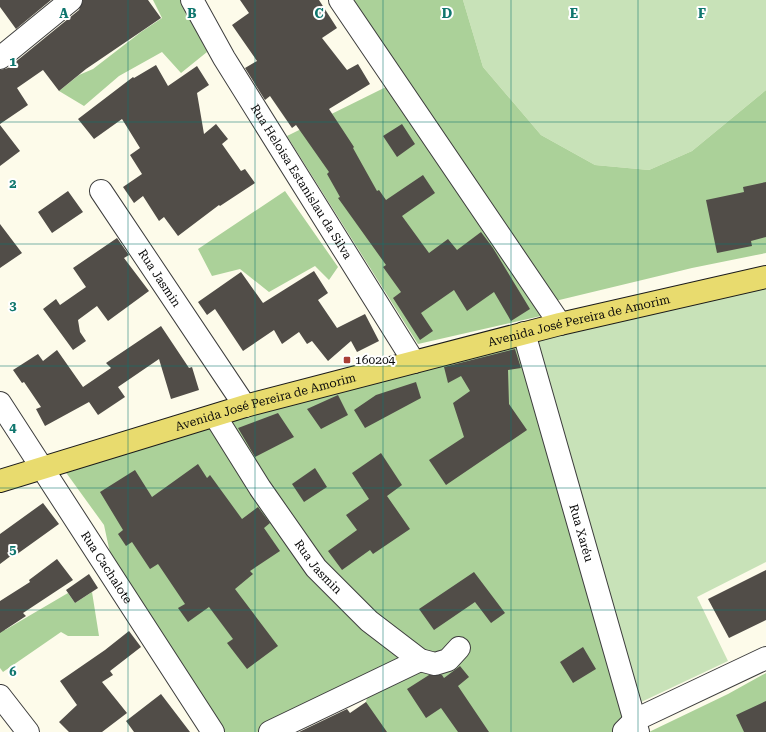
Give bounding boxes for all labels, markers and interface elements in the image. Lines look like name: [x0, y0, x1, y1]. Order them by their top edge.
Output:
text: A: [59, 6, 69, 21]
text: B: [187, 6, 197, 21]
text: C: [314, 6, 324, 21]
text: D: [442, 6, 452, 21]
text: E: [570, 6, 578, 21]
text: F: [698, 6, 706, 21]
text: 1: [9, 54, 17, 69]
street label: Rua Heloisa Estanislau da Silva: [248, 102, 355, 262]
text: 2: [9, 176, 17, 191]
street label: Rua Jasmin: [135, 247, 184, 310]
street label: Avenida José Pereira de Amorim: [486, 292, 672, 349]
text: 3: [9, 298, 17, 313]
place label: 160204: [355, 353, 396, 367]
marker: 160204: [342, 355, 352, 365]
street label: Avenida José Pereira de Amorim: [173, 370, 357, 434]
text: 4: [9, 420, 17, 435]
street label: Rua Xaréu: [566, 503, 596, 564]
street label: Rua Cachalote: [78, 529, 135, 607]
street label: Rua Jasmin: [291, 537, 345, 597]
text: 5: [9, 542, 17, 557]
text: 6: [9, 664, 17, 679]

